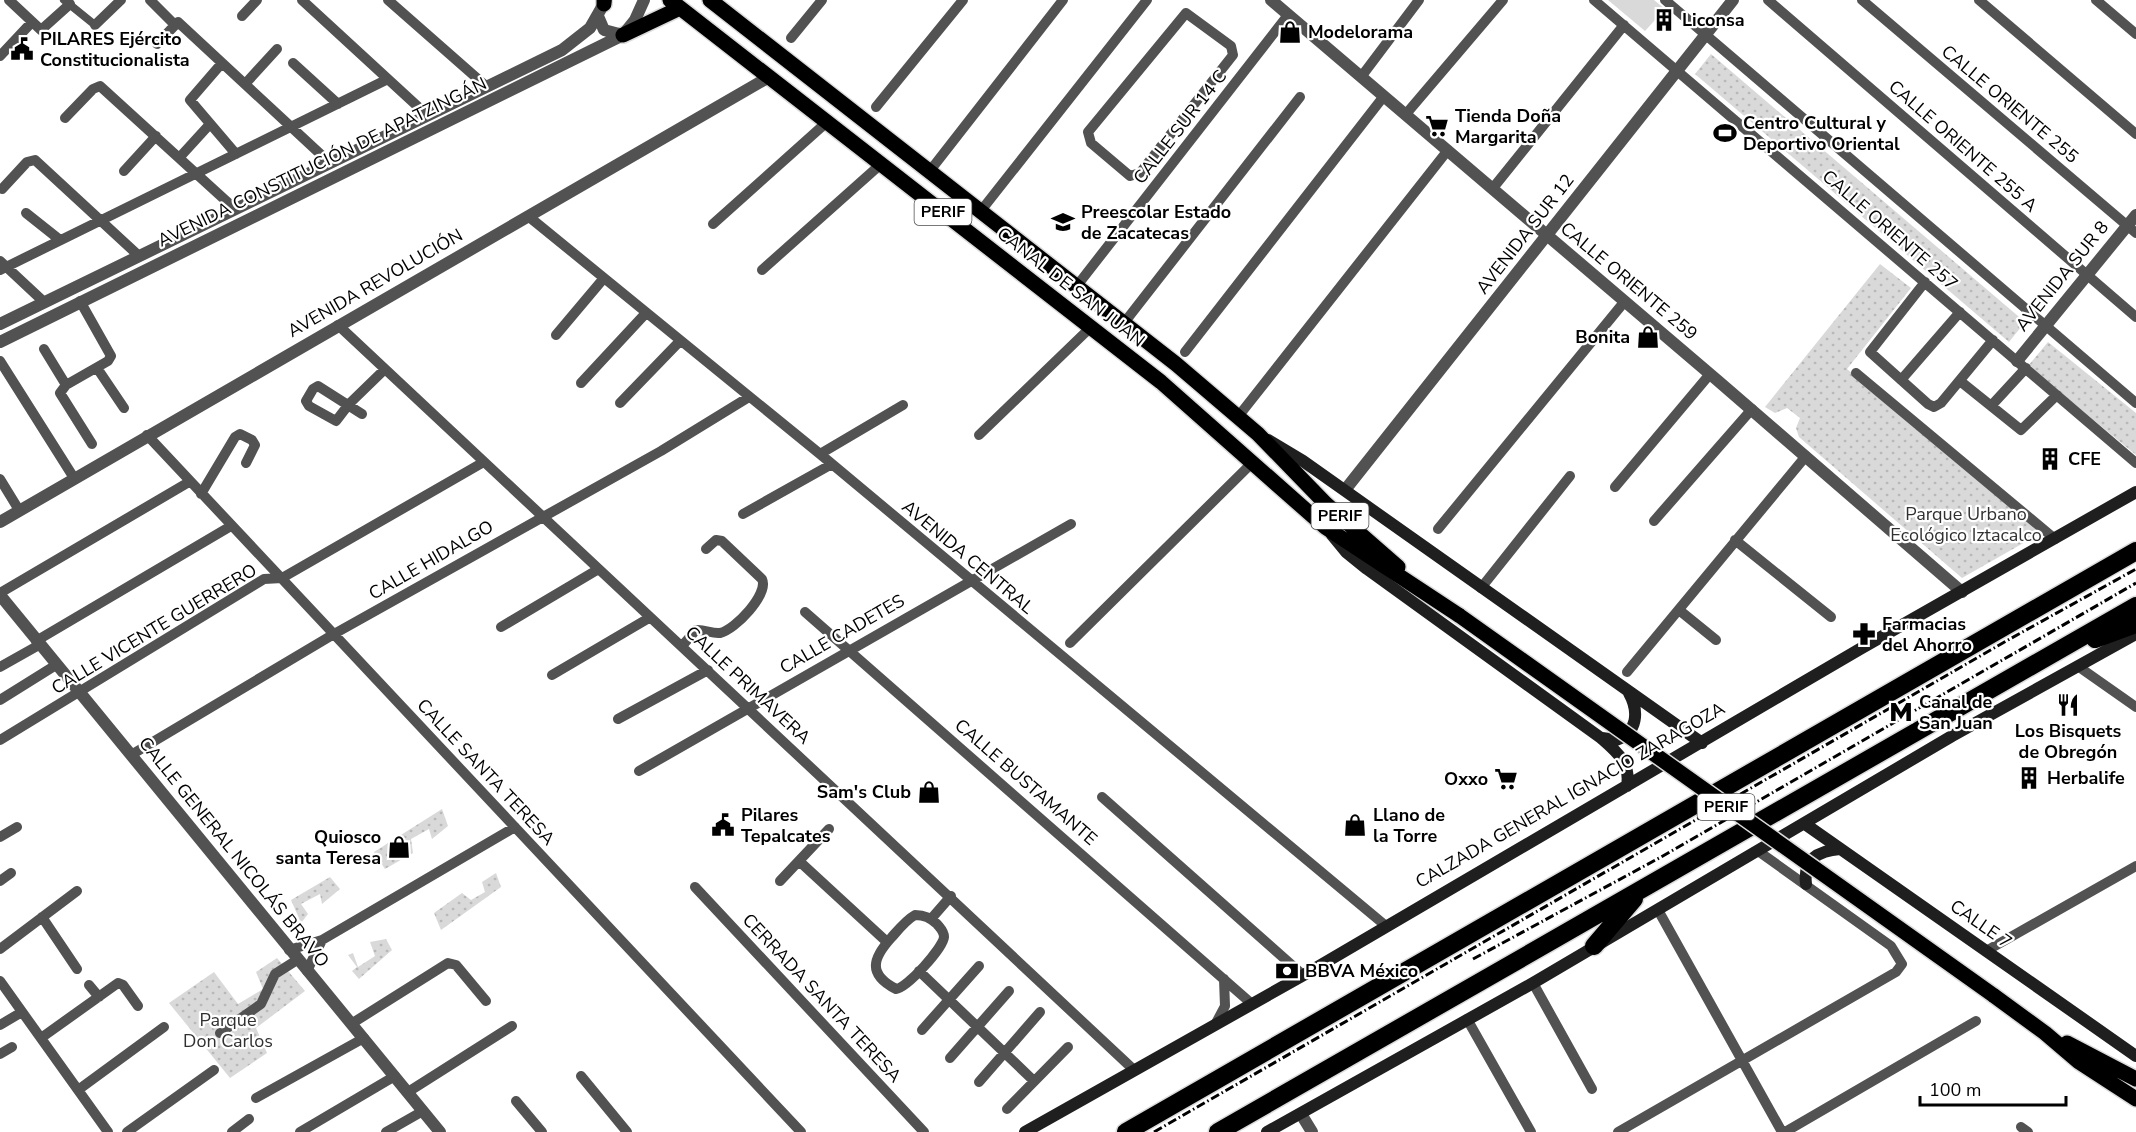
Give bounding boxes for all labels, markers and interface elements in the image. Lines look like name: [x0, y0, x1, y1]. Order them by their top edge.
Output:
building icon: Liconsa: [1651, 7, 1677, 33]
place label: Liconsa: [1682, 8, 1745, 32]
shop icon: Modelorama: [1277, 19, 1303, 45]
place label: Modelorama: [1308, 20, 1413, 44]
place label: PILARES Ejército Constitucionalista: [40, 27, 190, 72]
public building icon: PILARES Ejército Constitucionalista: [9, 36, 35, 62]
street label: CALLE ORIENTE 255: [1936, 39, 2084, 169]
street label: CALLE SUR 14 C: [1128, 65, 1232, 189]
street label: AVENIDA CONSTITUCIÓN DE APATZINGÁN: [153, 72, 491, 252]
street label: CALLE ORIENTE 255 A: [1883, 75, 2043, 217]
place label: Tienda Doña Margarita: [1455, 104, 1561, 149]
place label: Centro Cultural y Deportivo Oriental: [1743, 111, 1900, 156]
supermarket icon: Tienda Doña Margarita: [1424, 113, 1450, 139]
sports icon: Centro Cultural y Deportivo Oriental: [1712, 120, 1738, 146]
street label: CALLE ORIENTE 257: [1817, 164, 1963, 296]
street label: AVENIDA SUR 12: [1471, 169, 1579, 299]
road number: PERIF: [914, 199, 972, 225]
place label: Preescolar Estado de Zacatecas: [1081, 200, 1231, 245]
school or university icon: Preescolar Estado de Zacatecas: [1050, 209, 1076, 235]
street label: CALLE ORIENTE 259: [1555, 216, 1703, 346]
street label: AVENIDA SUR 8: [2010, 216, 2114, 336]
street label: CANAL DE SAN JUAN: [992, 222, 1150, 352]
street label: AVENIDA REVOLUCIÓN: [283, 223, 467, 343]
shop icon: Bonita: [1635, 324, 1661, 350]
place label: Bonita: [1575, 325, 1630, 349]
building icon: CFE: [2037, 446, 2063, 472]
place label: CFE: [2068, 447, 2101, 471]
street label: AVENIDA CENTRAL: [897, 495, 1039, 619]
park label: Parque Urbano Ecológico Iztacalco: [1890, 502, 2042, 547]
road number: PERIF: [1312, 503, 1368, 529]
street label: CALLE HIDALGO: [364, 515, 498, 605]
street label: CALLE VICENTE GUERRERO: [47, 558, 261, 700]
street label: CALLE CADETES: [775, 589, 909, 679]
place label: Farmacias del Ahorro: [1882, 612, 1972, 657]
street label: CALLE PRIMAVERA: [680, 621, 816, 749]
pharmacy icon: Farmacias del Ahorro: [1851, 621, 1877, 647]
place label: Canal de San Juan: [1919, 690, 1993, 735]
restaurant icon: Los Bisquets de Obregón: [2055, 692, 2081, 718]
street label: CALLE SANTA TERESA: [412, 694, 560, 850]
street label: CALZADA GENERAL IGNACIO ZARAGOZA: [1411, 696, 1729, 894]
metro station icon: Canal de San Juan: [1888, 699, 1914, 725]
street label: CALLE BUSTAMANTE: [950, 713, 1102, 851]
place label: Los Bisquets de Obregón: [2015, 719, 2121, 764]
street label: CALLE GENERAL NICOLÁS BRAVO: [133, 732, 335, 972]
building icon: Herbalife: [2016, 765, 2042, 791]
supermarket icon: Oxxo: [1493, 766, 1519, 792]
place label: Herbalife: [2047, 766, 2125, 790]
place label: Oxxo: [1444, 767, 1488, 791]
shop icon: Sam's Club: [916, 779, 942, 805]
place label: Sam's Club: [817, 780, 911, 804]
road number: PERIF: [1698, 794, 1754, 820]
place label: Pilares Tepalcates: [741, 803, 831, 848]
place label: Llano de la Torre: [1373, 803, 1445, 848]
public building icon: Pilares Tepalcates: [710, 812, 736, 838]
shop icon: Llano de la Torre: [1342, 812, 1368, 838]
place label: Quiosco santa Teresa: [275, 825, 381, 870]
shop icon: Quiosco santa Teresa: [386, 834, 412, 860]
street label: CALLE 7: [1945, 894, 2017, 954]
street label: CERRADA SANTA TERESA: [737, 908, 907, 1088]
bank icon: BBVA México: [1274, 958, 1300, 984]
place label: BBVA México: [1305, 959, 1418, 983]
park label: Parque Don Carlos: [183, 1008, 273, 1053]
scale bar: [1920, 1069, 2066, 1107]
text: 100 m: [1929, 1078, 1981, 1102]

